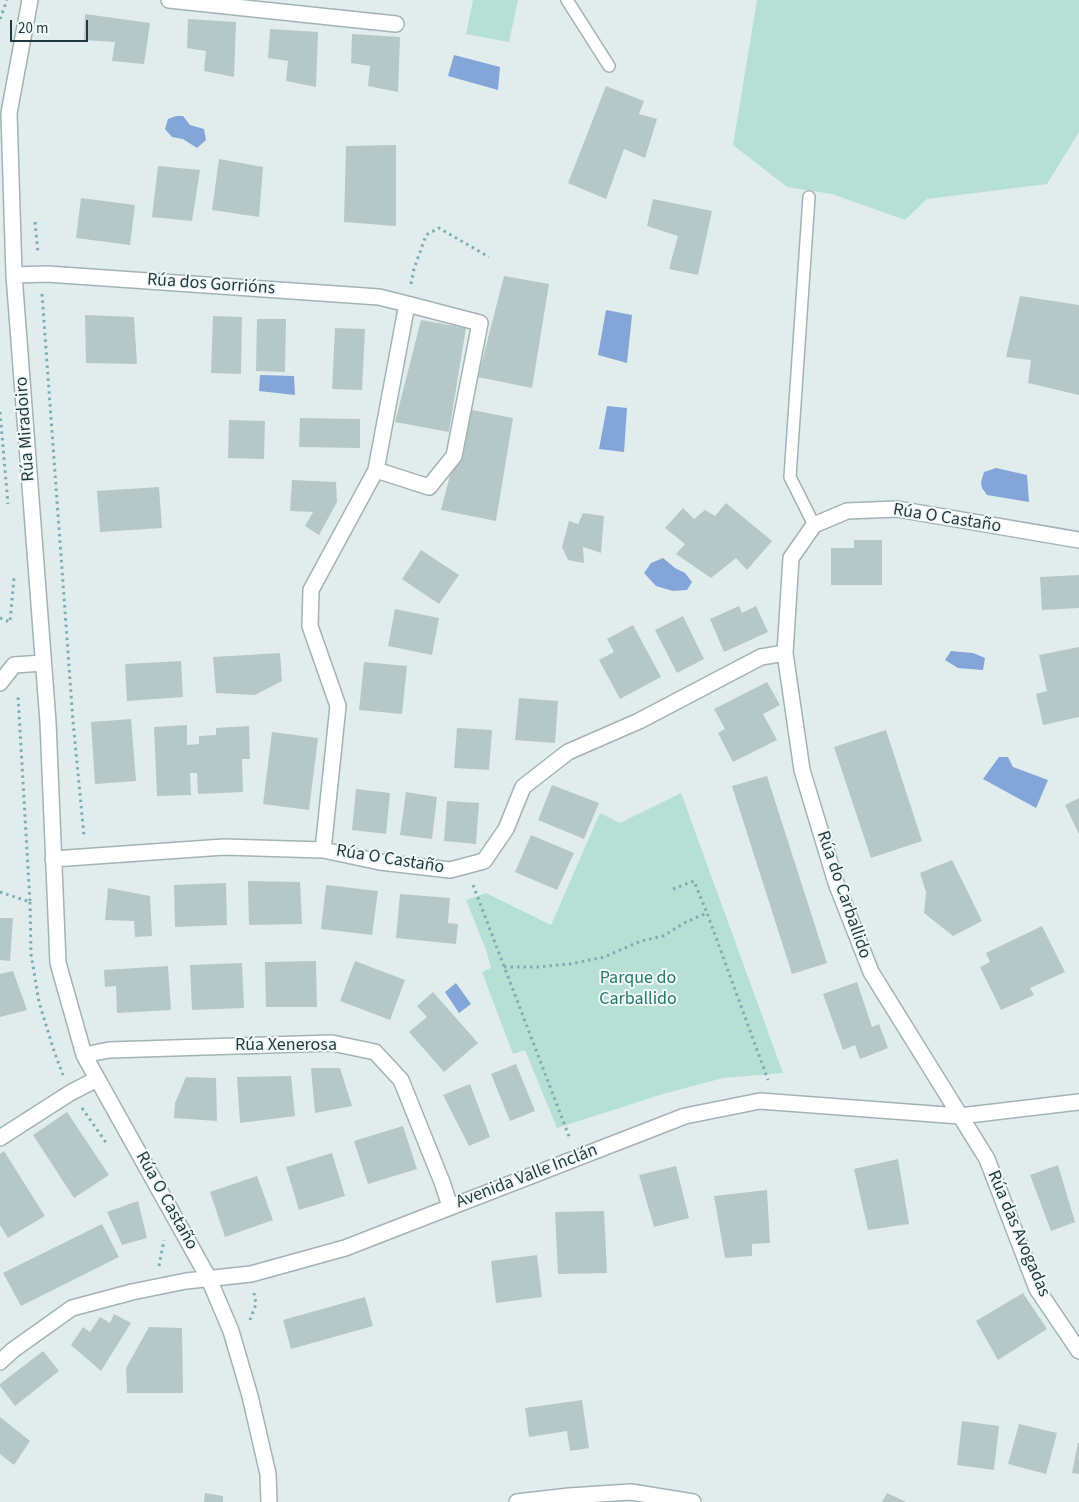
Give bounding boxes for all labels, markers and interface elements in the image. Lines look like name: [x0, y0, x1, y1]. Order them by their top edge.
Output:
scale bar: [12, 10, 90, 42]
text: 20 m: [18, 18, 48, 39]
street label: Rúa dos Gorrións: [146, 270, 276, 300]
street label: Rúa Miradoiro: [12, 376, 40, 482]
street label: Rúa O Castaño: [891, 500, 1003, 538]
street label: Rúa do Carballido: [811, 828, 875, 962]
street label: Rúa O Castaño: [334, 841, 446, 879]
park label: Parque do Carballido: [599, 968, 677, 1011]
street label: Rúa Xenerosa: [235, 1035, 337, 1057]
street label: Avenida Valle Inclán: [453, 1140, 601, 1214]
street label: Rúa O Castaño: [130, 1148, 202, 1254]
street label: Rúa das Avogadas: [982, 1168, 1054, 1300]

